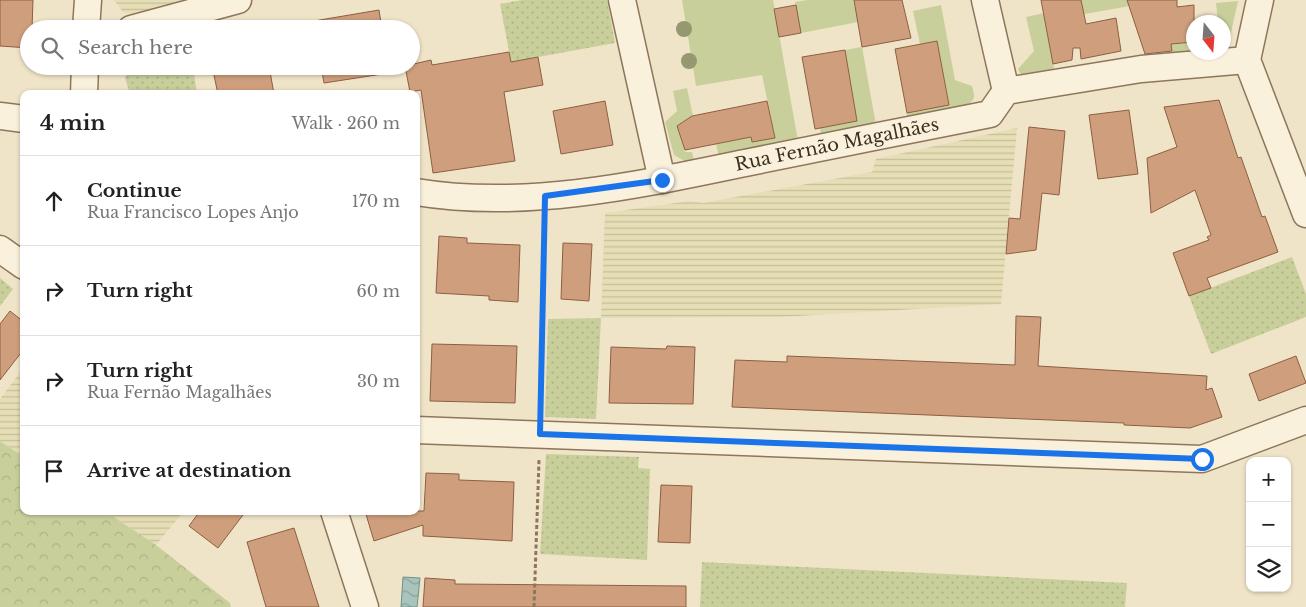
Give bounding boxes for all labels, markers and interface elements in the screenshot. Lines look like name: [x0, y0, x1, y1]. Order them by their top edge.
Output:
north arrow: [1186, 15, 1231, 60]
search box: [20, 20, 420, 75]
icon: search: [38, 34, 66, 62]
text: Search here: [78, 36, 193, 59]
text: 4 min: [40, 110, 106, 136]
text: Walk · 260 m: [292, 113, 400, 133]
street label: Rua Fernão Magalhães: [733, 113, 941, 176]
route end: [651, 169, 674, 192]
text: Continue: [87, 179, 182, 202]
icon: ahead: [40, 187, 68, 215]
text: 170 m: [352, 191, 400, 211]
text: Rua Francisco Lopes Anjo: [87, 202, 299, 222]
icon: right: [40, 277, 68, 305]
text: Turn right: [87, 279, 193, 302]
text: 60 m: [357, 281, 400, 301]
text: Turn right: [87, 359, 193, 382]
icon: right: [40, 367, 68, 395]
text: 30 m: [357, 371, 400, 391]
text: Rua Fernão Magalhães: [87, 382, 272, 402]
route start: [1191, 448, 1214, 471]
icon: arrive: [40, 457, 68, 485]
map controls: [1246, 457, 1291, 592]
button: +: [1246, 457, 1291, 502]
text: Arrive at destination: [87, 459, 291, 482]
button: −: [1246, 502, 1291, 547]
button: layers: [1246, 547, 1291, 592]

